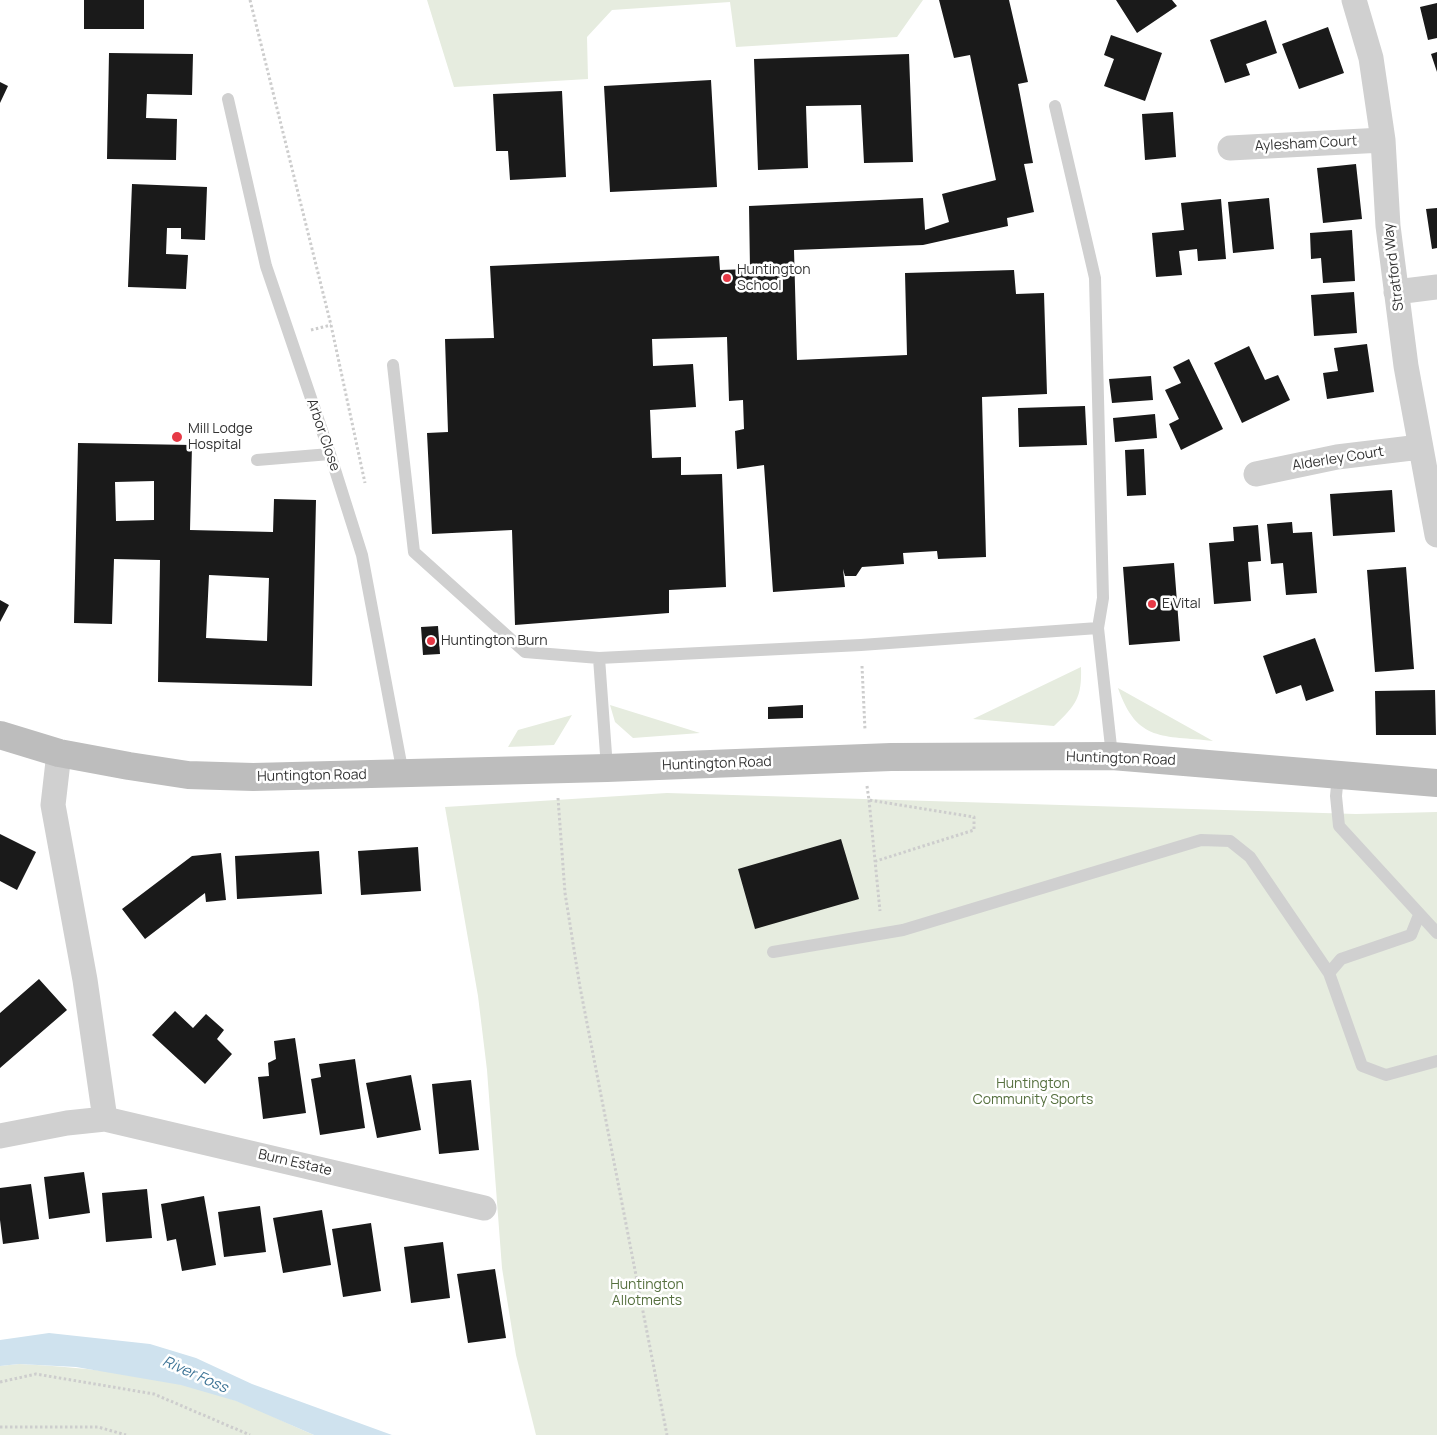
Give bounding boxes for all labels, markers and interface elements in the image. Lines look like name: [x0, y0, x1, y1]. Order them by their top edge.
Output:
street label: Aylesham Court: [1254, 133, 1358, 155]
street label: Stratford Way: [1380, 222, 1408, 312]
place label: Huntington School: [737, 262, 811, 294]
marker: Huntington School: [721, 272, 733, 284]
street label: Arbor Close: [303, 397, 343, 473]
place label: Mill Lodge Hospital: [188, 421, 253, 454]
marker: Mill Lodge Hospital: [170, 430, 184, 444]
street label: Alderley Court: [1291, 443, 1385, 475]
place label: E Vital: [1162, 596, 1201, 612]
marker: E Vital: [1146, 598, 1158, 610]
place label: Huntington Burn: [441, 633, 548, 649]
marker: Huntington Burn: [425, 635, 437, 647]
street label: Huntington Road: [1066, 749, 1176, 769]
street label: Huntington Road: [662, 754, 772, 774]
street label: Huntington Road: [257, 767, 367, 785]
park label: Huntington Community Sports: [973, 1076, 1093, 1108]
street label: Burn Estate: [256, 1146, 334, 1180]
park label: Huntington Allotments: [610, 1277, 684, 1310]
water label: River Foss: [160, 1353, 230, 1397]

